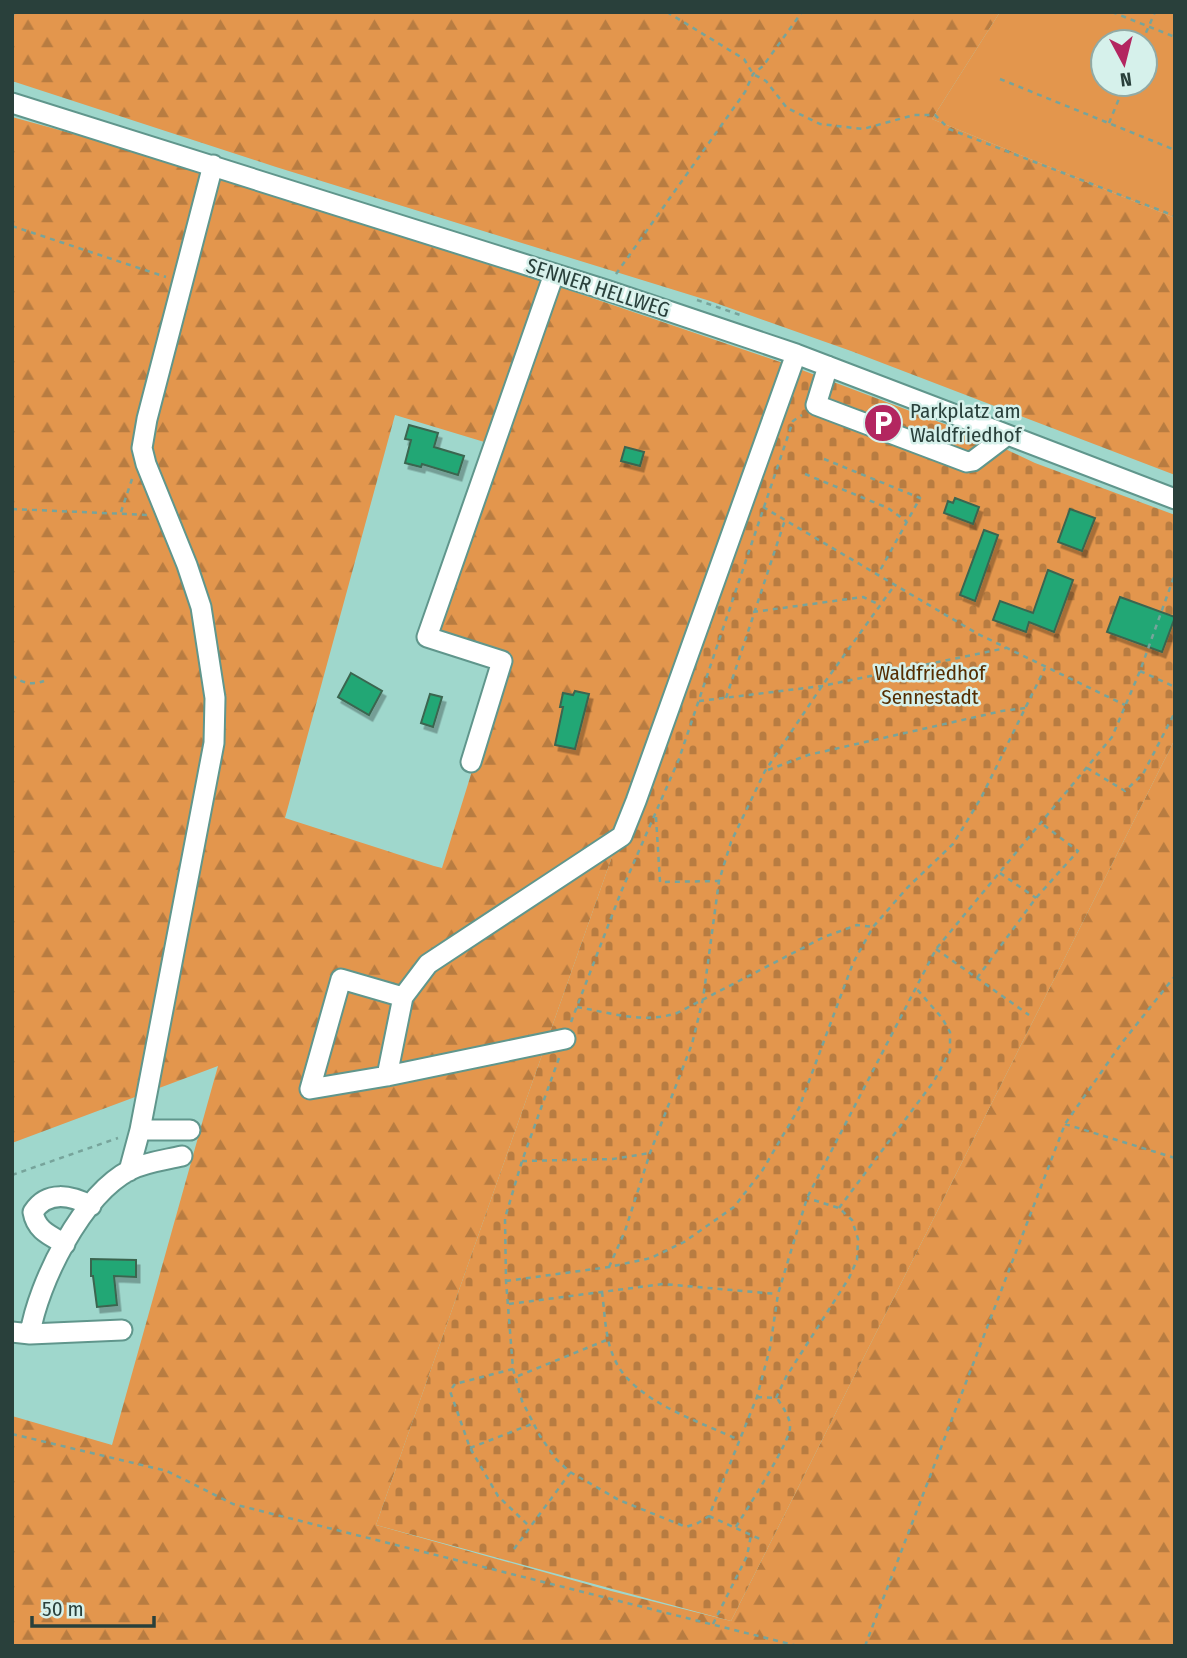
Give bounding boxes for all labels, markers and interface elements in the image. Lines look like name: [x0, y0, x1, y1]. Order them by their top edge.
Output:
north arrow: [1089, 28, 1159, 98]
text: N: [1119, 67, 1133, 91]
street label: SENNER HELLWEG: [523, 253, 673, 323]
place label: Parkplatz am Waldfriedhof: [910, 398, 1023, 448]
parking icon: Parkplatz am Waldfriedhof: [862, 402, 904, 444]
park label: Waldfriedhof Sennestadt: [874, 660, 987, 710]
scale bar: [32, 1584, 154, 1628]
text: 50 m: [42, 1596, 84, 1622]

